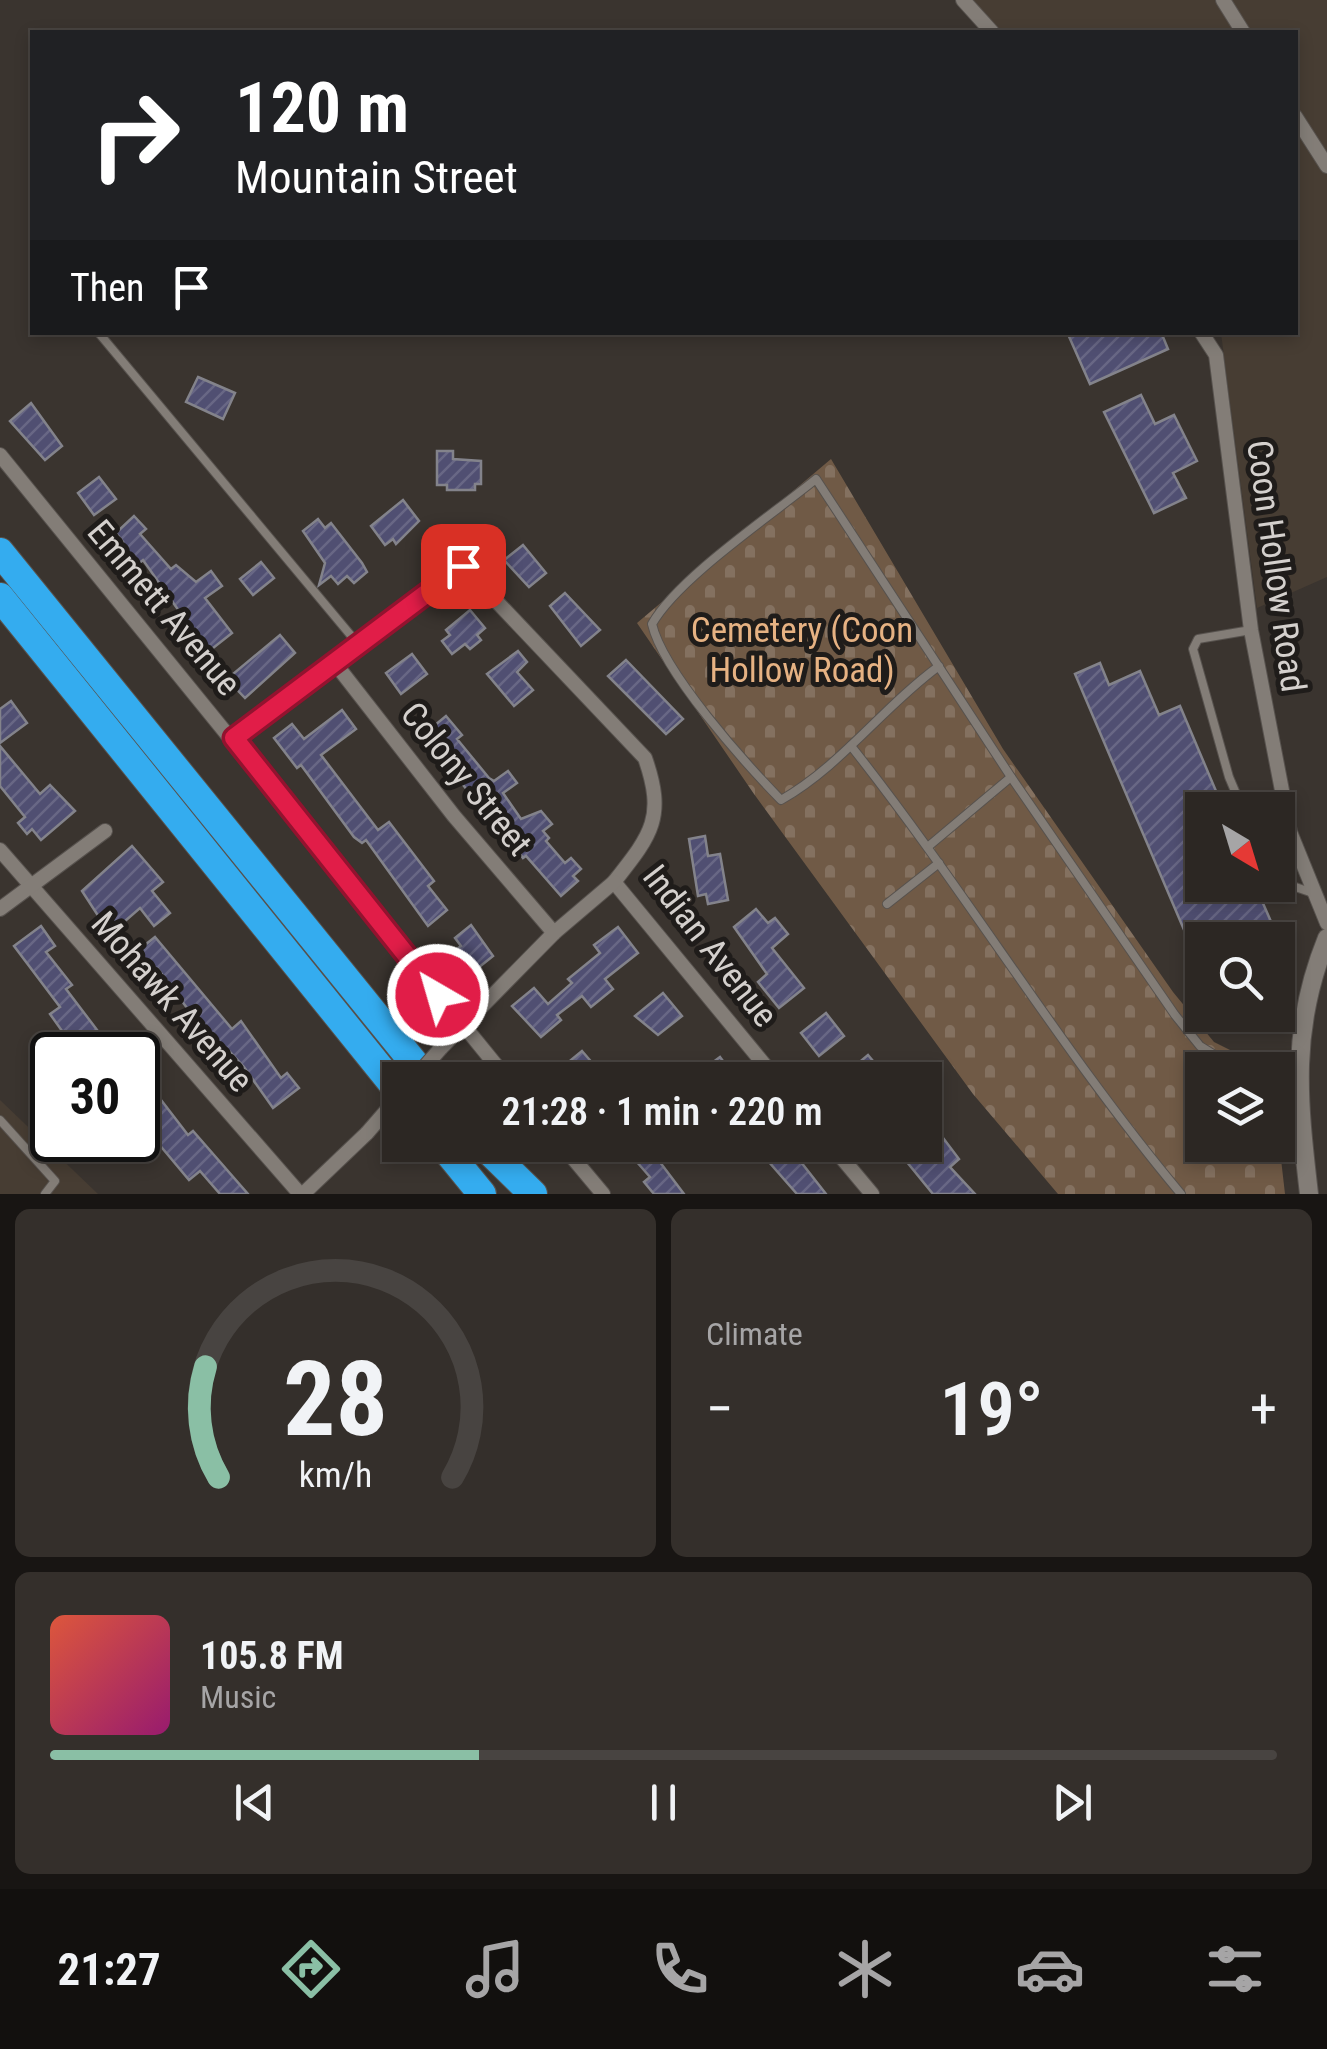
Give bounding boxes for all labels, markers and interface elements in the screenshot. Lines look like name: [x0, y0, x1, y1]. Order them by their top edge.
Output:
text: 120 m: [235, 67, 409, 149]
icon: right: [70, 70, 200, 200]
text: Mountain Street: [235, 151, 518, 204]
icon: arrive: [164, 260, 219, 315]
text: Then: [70, 266, 144, 310]
street label: Coon Hollow Road: [1238, 437, 1314, 695]
street label: Emmett Avenue: [79, 512, 249, 704]
pin: [421, 524, 506, 609]
icon: arrive: [436, 539, 491, 594]
park label: Cemetery (Coon Hollow Road): [691, 610, 913, 691]
street label: Colony Street: [392, 694, 540, 864]
north arrow: [1185, 792, 1295, 902]
map controls: [1185, 792, 1295, 1162]
street label: Indian Avenue: [634, 857, 786, 1035]
street label: Mohawk Avenue: [83, 904, 261, 1100]
button: search: [1185, 922, 1295, 1032]
position arrow: [386, 943, 490, 1047]
speed limit sign: 30: [30, 1032, 160, 1162]
button: layers: [1185, 1052, 1295, 1162]
text: 21:28 · 1 min · 220 m: [502, 1090, 822, 1134]
text: Climate: [706, 1315, 803, 1353]
text: 28: [283, 1339, 388, 1460]
text: 19°: [939, 1365, 1044, 1453]
text: −: [706, 1377, 734, 1441]
text: +: [1250, 1377, 1277, 1441]
text: km/h: [299, 1454, 372, 1496]
text: 105.8 FM: [200, 1634, 344, 1678]
text: Music: [200, 1678, 276, 1716]
icon: previous: [227, 1775, 282, 1830]
icon: pause: [636, 1775, 691, 1830]
icon: next: [1045, 1775, 1100, 1830]
icon: directions: [276, 1934, 346, 2004]
icon: music: [460, 1934, 530, 2004]
icon: phone: [645, 1934, 715, 2004]
icon: climate: [830, 1934, 900, 2004]
icon: car: [1015, 1934, 1085, 2004]
icon: filters: [1200, 1934, 1270, 2004]
text: 21:27: [57, 1943, 161, 1996]

